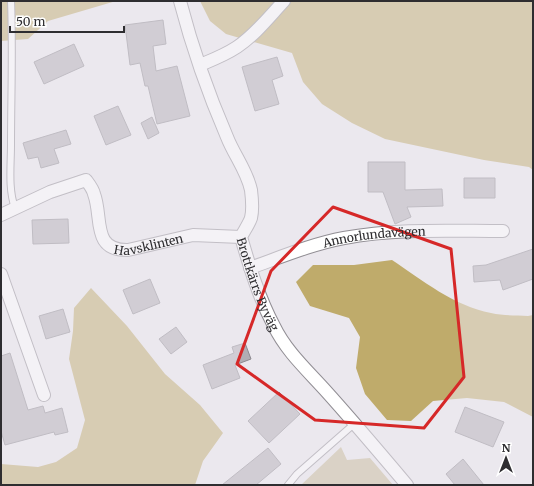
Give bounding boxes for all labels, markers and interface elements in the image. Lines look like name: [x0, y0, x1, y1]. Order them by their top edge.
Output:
scale bar: [10, 8, 124, 34]
text: 50 m: [16, 14, 45, 29]
street label: Annorlundavägen: [320, 223, 426, 250]
street label: Havsklinten: [113, 230, 184, 258]
street label: Brottkärrs Byväg: [234, 236, 283, 334]
north arrow: [486, 438, 526, 478]
text: N: [502, 441, 511, 455]

